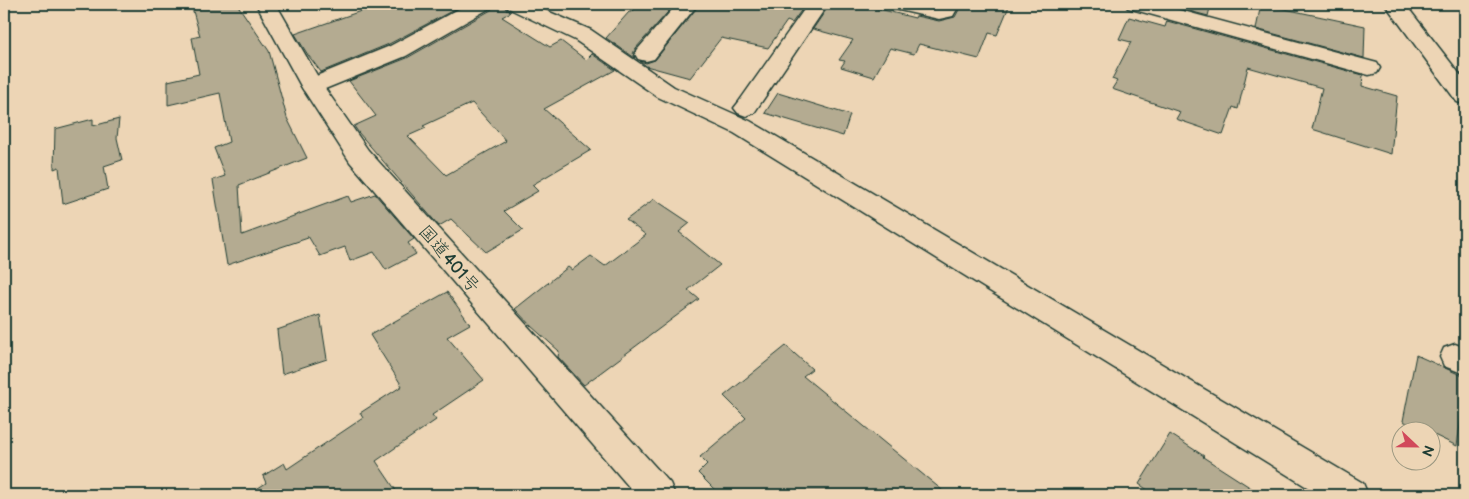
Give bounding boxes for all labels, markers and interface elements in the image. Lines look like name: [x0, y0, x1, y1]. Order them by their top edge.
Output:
street label: 国道401号: [414, 221, 484, 297]
north arrow: [1392, 422, 1442, 472]
text: N: [1418, 443, 1437, 459]

